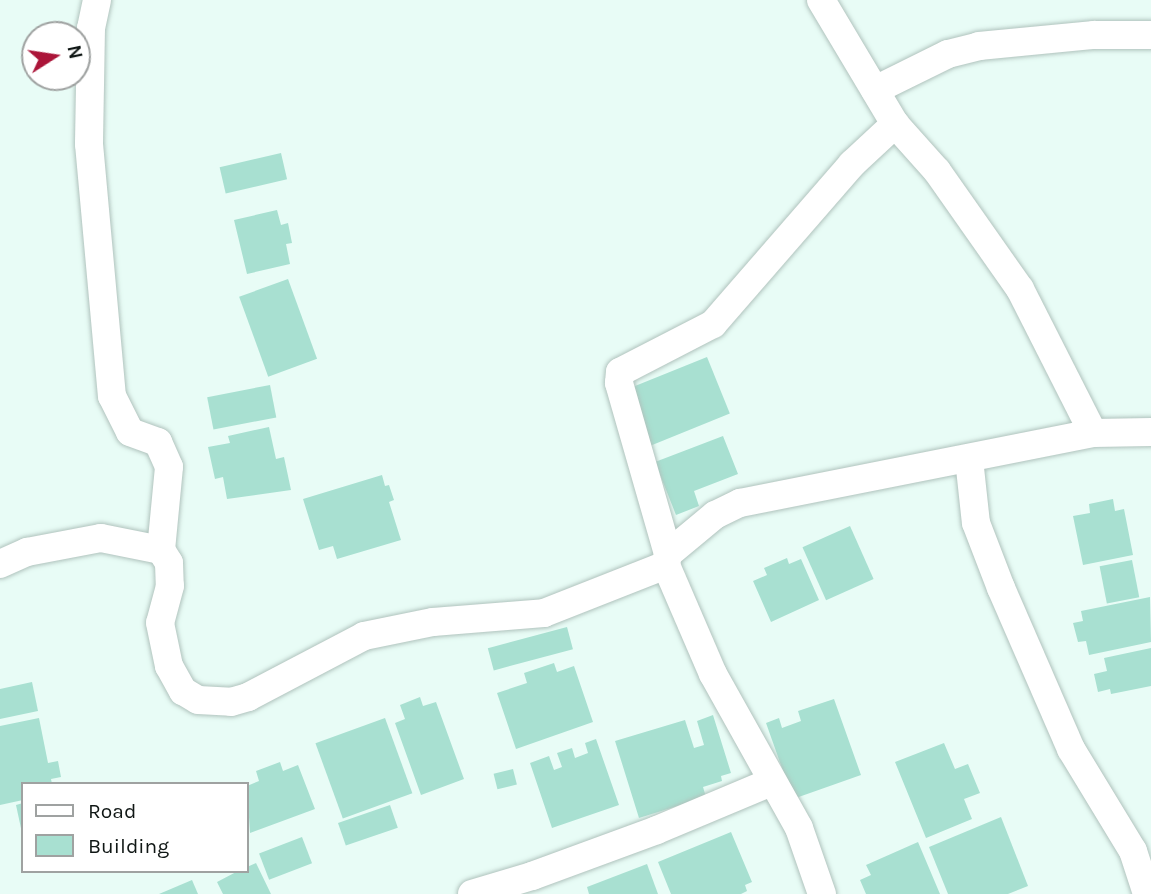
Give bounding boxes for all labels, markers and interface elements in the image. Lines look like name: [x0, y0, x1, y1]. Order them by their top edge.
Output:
north arrow: [21, 21, 91, 91]
text: N: [62, 43, 87, 61]
legend: [21, 782, 248, 873]
text: Road: [88, 799, 136, 823]
text: Building: [88, 834, 169, 858]

